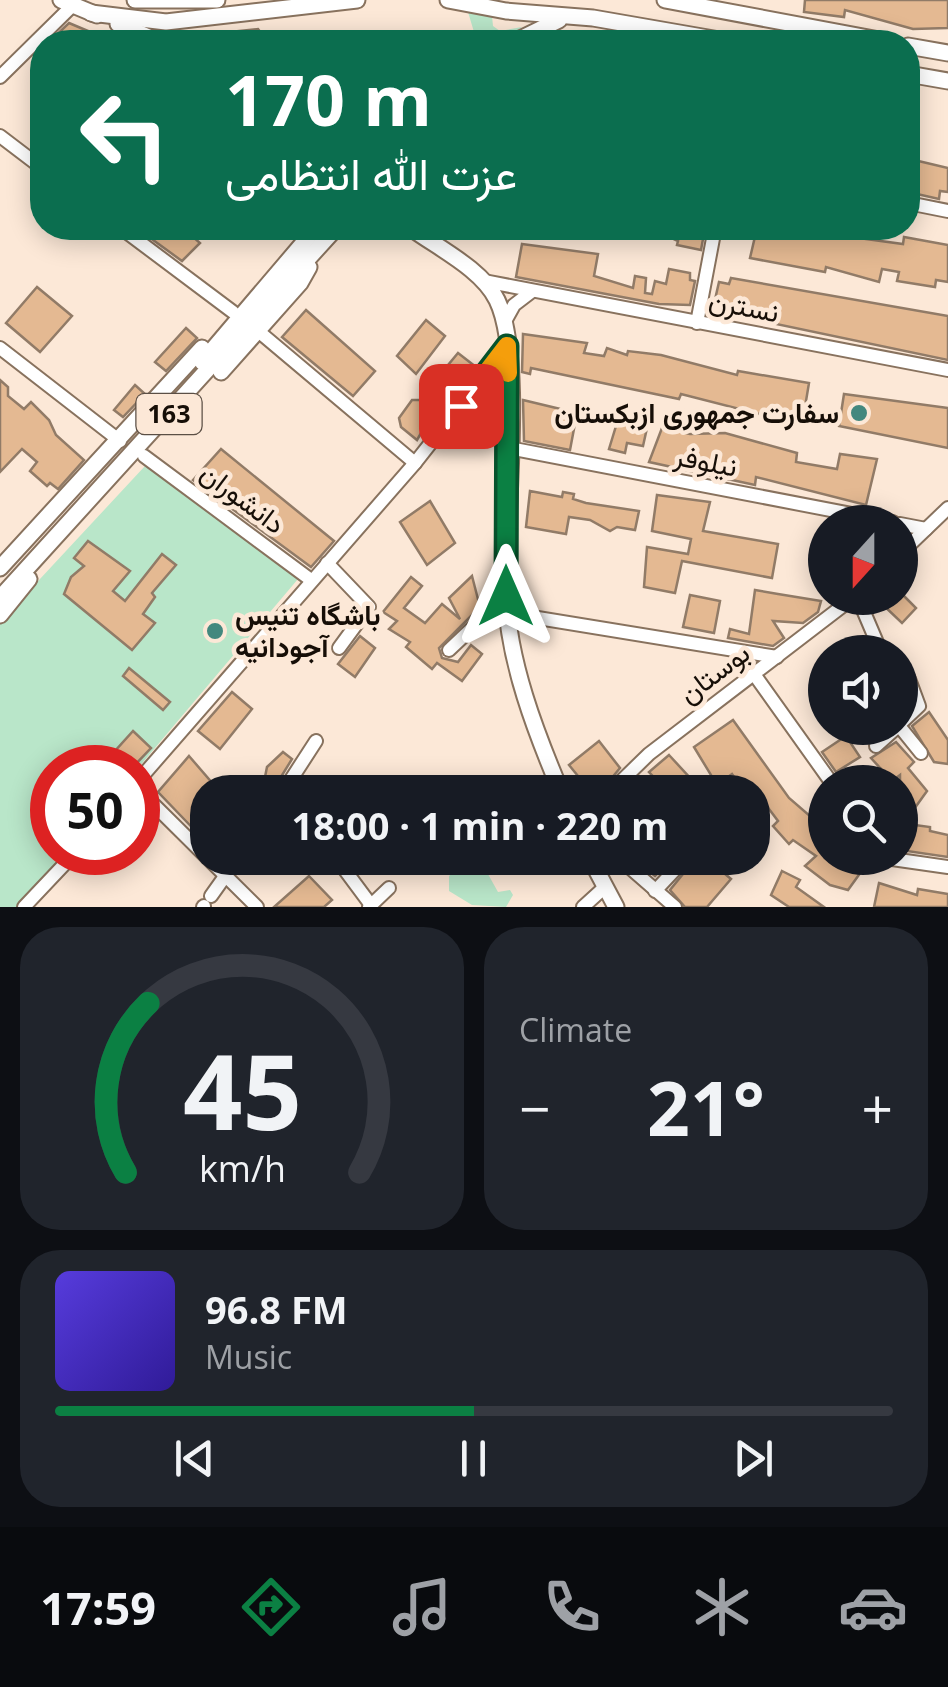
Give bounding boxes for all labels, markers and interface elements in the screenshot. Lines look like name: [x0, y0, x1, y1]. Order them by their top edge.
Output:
text: 170 m: [225, 51, 432, 147]
icon: left: [60, 70, 190, 200]
text: عزت الله انتظامی: [225, 142, 517, 203]
street label: نسترن: [706, 280, 782, 330]
pin: [419, 364, 504, 449]
icon: arrive: [434, 379, 489, 434]
place label: سفارت جمهوری ازبکستان: [554, 393, 839, 431]
road number: 163: [136, 394, 202, 434]
marker: سفارت جمهوری ازبکستان: [848, 402, 870, 424]
street label: نیلوفر: [671, 435, 741, 485]
street label: دانشوران: [193, 453, 294, 542]
north arrow: [808, 505, 918, 615]
map controls: [808, 505, 918, 875]
position arrow: [454, 544, 558, 648]
place label: باشگاه تنیس آجودانیه: [235, 595, 381, 665]
marker: باشگاه تنیس آجودانیه: [204, 620, 226, 642]
street label: بوستان: [670, 633, 757, 711]
button: sound: [808, 635, 918, 745]
speed limit sign: 50: [30, 745, 160, 875]
button: search: [808, 765, 918, 875]
text: 18:00 · 1 min · 220 m: [292, 799, 668, 851]
text: Climate: [519, 1008, 632, 1051]
text: 45: [183, 1019, 301, 1160]
text: 21°: [647, 1056, 765, 1158]
text: −: [519, 1070, 550, 1145]
text: +: [862, 1070, 893, 1145]
text: km/h: [199, 1144, 285, 1192]
text: 96.8 FM: [205, 1283, 348, 1335]
text: Music: [205, 1335, 292, 1378]
icon: previous: [167, 1431, 222, 1486]
icon: pause: [446, 1431, 501, 1486]
icon: next: [726, 1431, 781, 1486]
icon: directions: [236, 1572, 306, 1642]
icon: music: [387, 1572, 457, 1642]
icon: phone: [537, 1572, 607, 1642]
icon: climate: [687, 1572, 757, 1642]
icon: car: [838, 1572, 908, 1642]
text: 17:59: [40, 1577, 156, 1638]

